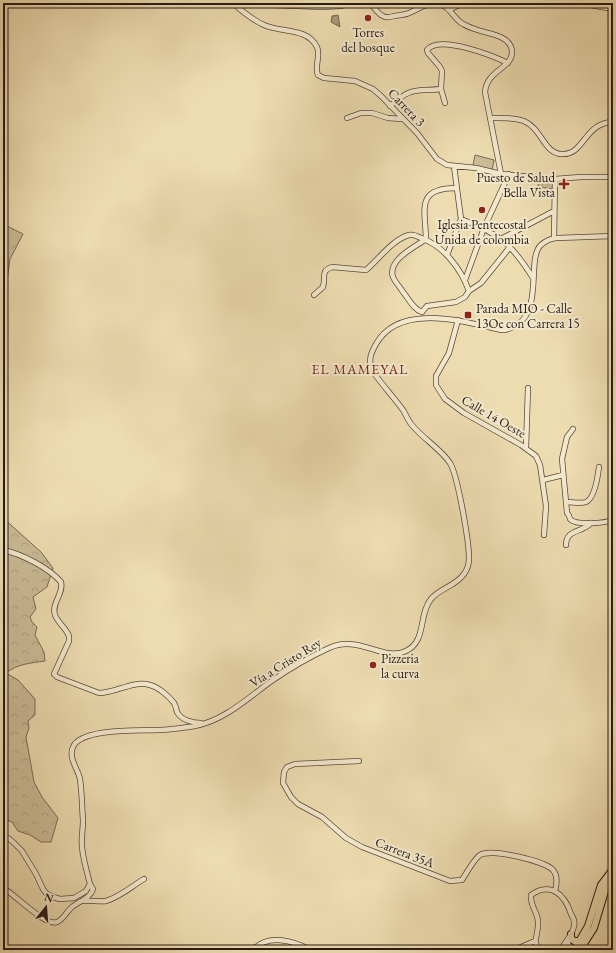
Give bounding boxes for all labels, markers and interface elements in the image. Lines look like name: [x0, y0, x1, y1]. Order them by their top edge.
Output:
marker: Torres del bosque: [363, 13, 373, 23]
place label: Torres del bosque: [341, 24, 395, 56]
street label: Carrera 3: [384, 85, 429, 130]
place label: Puesto de Salud Bella Vista: [477, 169, 556, 201]
marker: Puesto de Salud Bella Vista: [558, 178, 570, 190]
marker: Iglesia Pentecostal Unida de colombia: [477, 205, 487, 215]
place label: Iglesia Pentecostal Unida de colombia: [435, 216, 530, 248]
place label: Parada MIO - Calle 13Oe con Carrera 15: [476, 300, 580, 332]
marker: Parada MIO - Calle 13Oe con Carrera 15: [463, 310, 473, 320]
district label: EL MAMEYAL: [312, 360, 408, 378]
street label: Calle 14 Oeste: [458, 391, 529, 442]
street label: Vía a Cristo Rey: [246, 634, 325, 691]
place label: Pizzeria la curva: [381, 650, 420, 682]
marker: Pizzeria la curva: [368, 660, 378, 670]
street label: Carrera 35A: [373, 833, 438, 872]
north arrow: [26, 887, 66, 927]
text: N: [43, 889, 55, 905]

